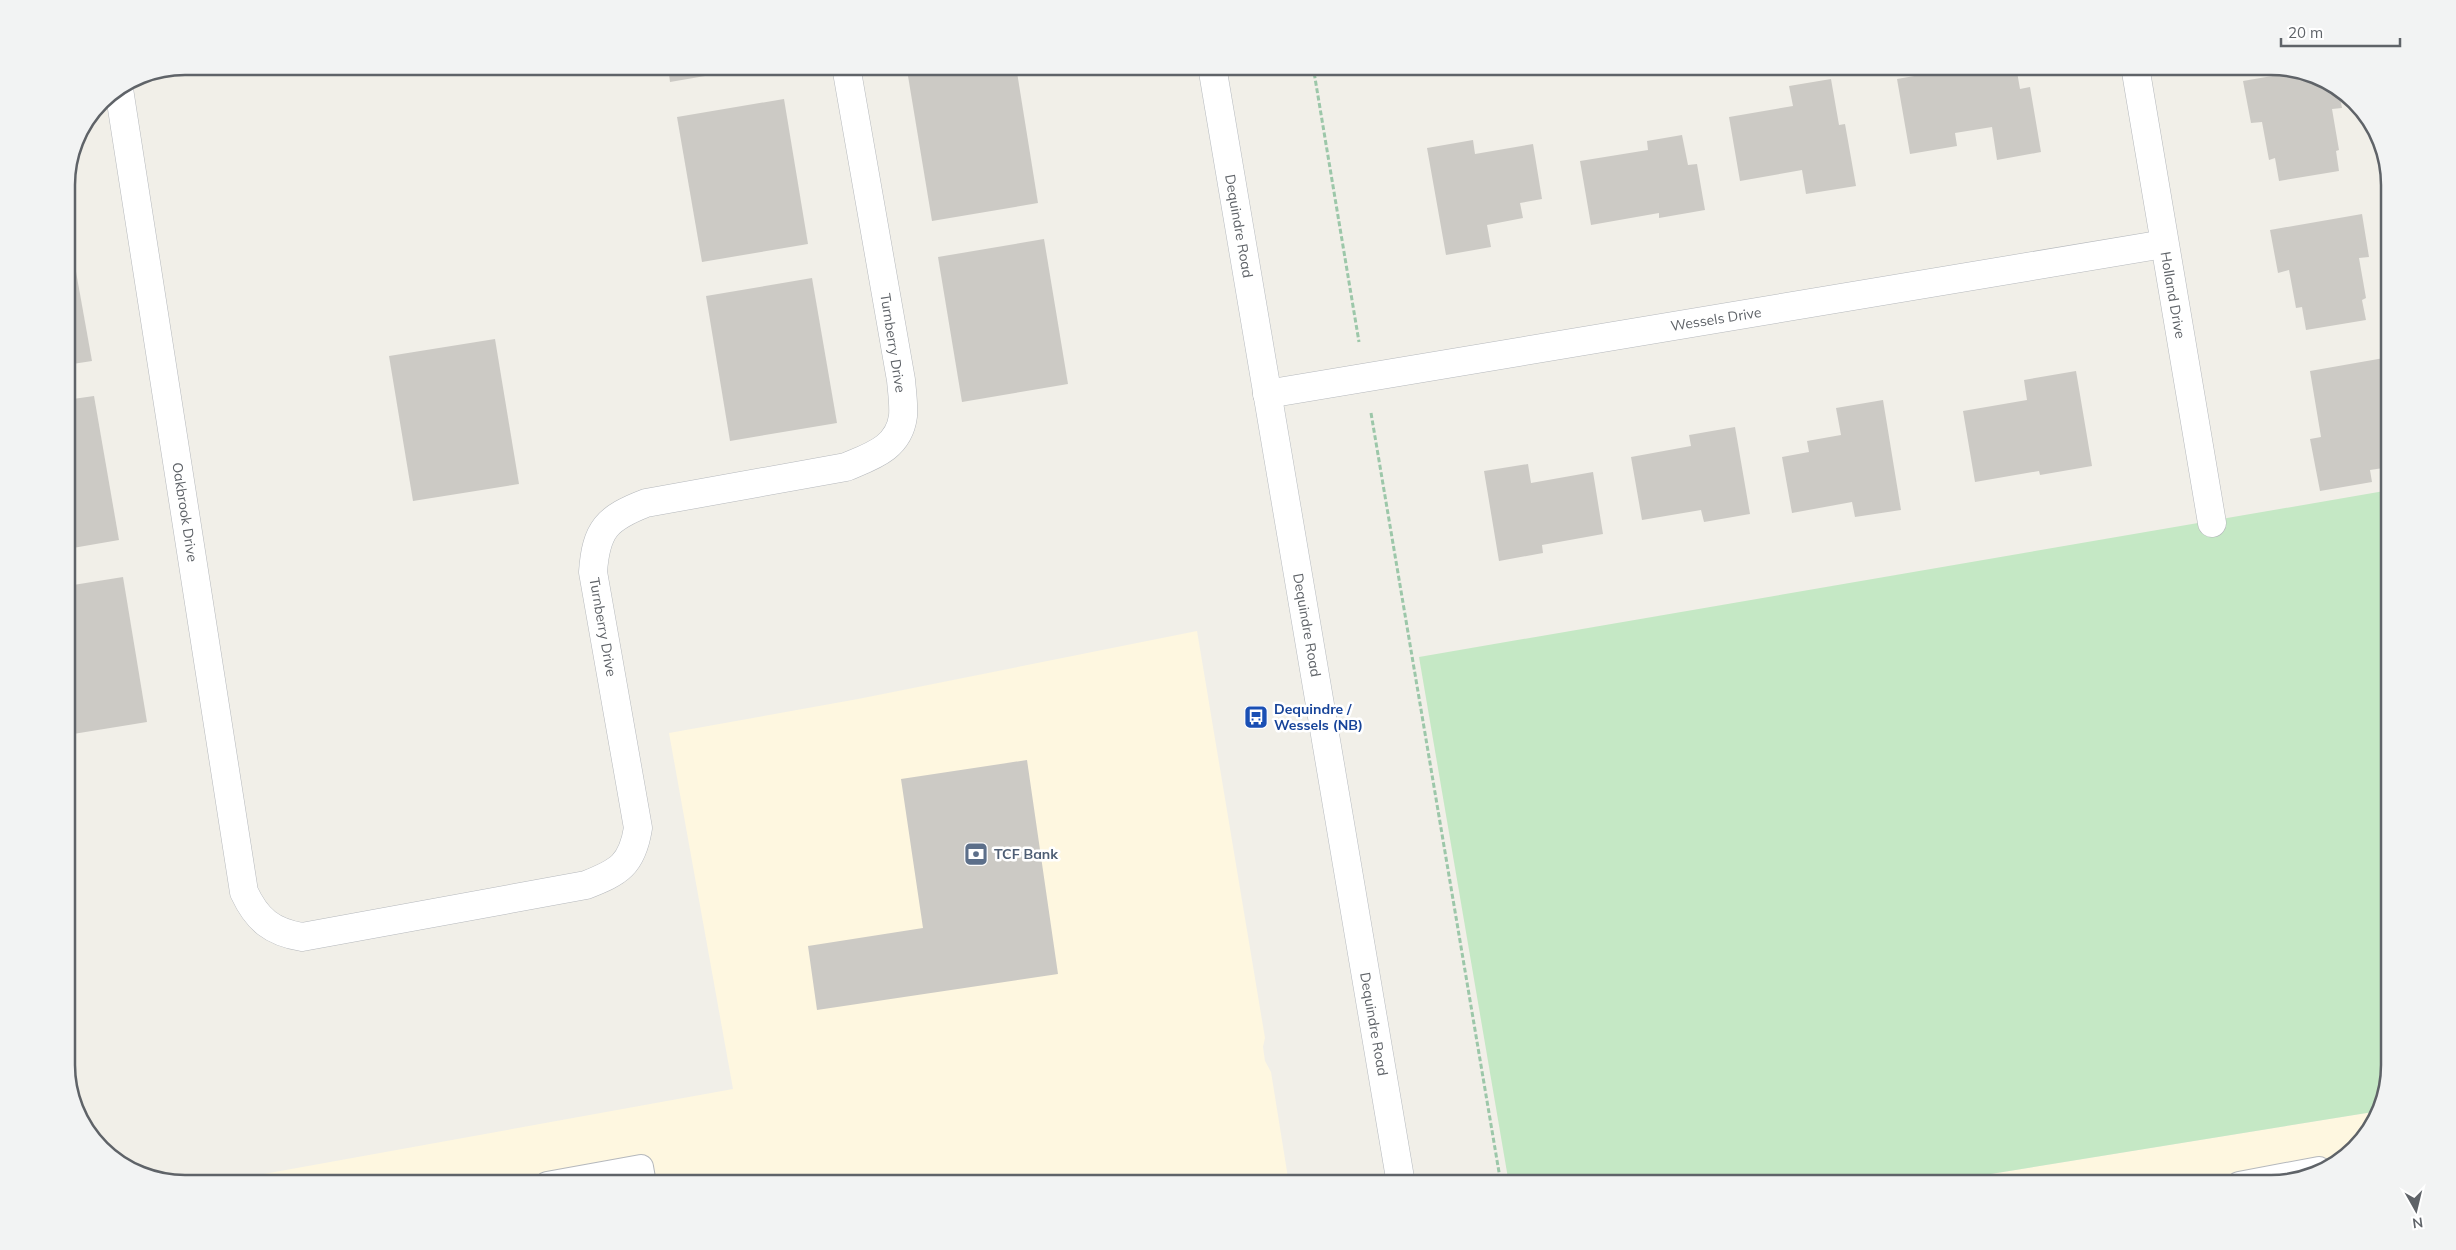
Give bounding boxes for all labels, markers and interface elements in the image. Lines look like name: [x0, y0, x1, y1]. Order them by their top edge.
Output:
scale bar: [2281, 15, 2400, 47]
text: 20 m: [2288, 23, 2323, 42]
street label: Dequindre Road: [1221, 173, 1257, 279]
street label: Holland Drive: [2157, 250, 2189, 340]
street label: Turnberry Drive: [876, 292, 910, 394]
street label: Wessels Drive: [1669, 303, 1763, 335]
street label: Oakbrook Drive: [168, 461, 202, 563]
street label: Dequindre Road: [1289, 572, 1325, 678]
street label: Turnberry Drive: [585, 576, 621, 678]
place label: Dequindre / Wessels (NB): [1274, 700, 1363, 734]
bus stop icon: Dequindre / Wessels (NB): [1243, 704, 1269, 730]
bank icon: TCF Bank: [963, 841, 989, 867]
place label: TCF Bank: [994, 845, 1058, 863]
street label: Dequindre Road: [1356, 971, 1392, 1077]
north arrow: [2391, 1185, 2441, 1235]
text: N: [2411, 1213, 2424, 1233]

